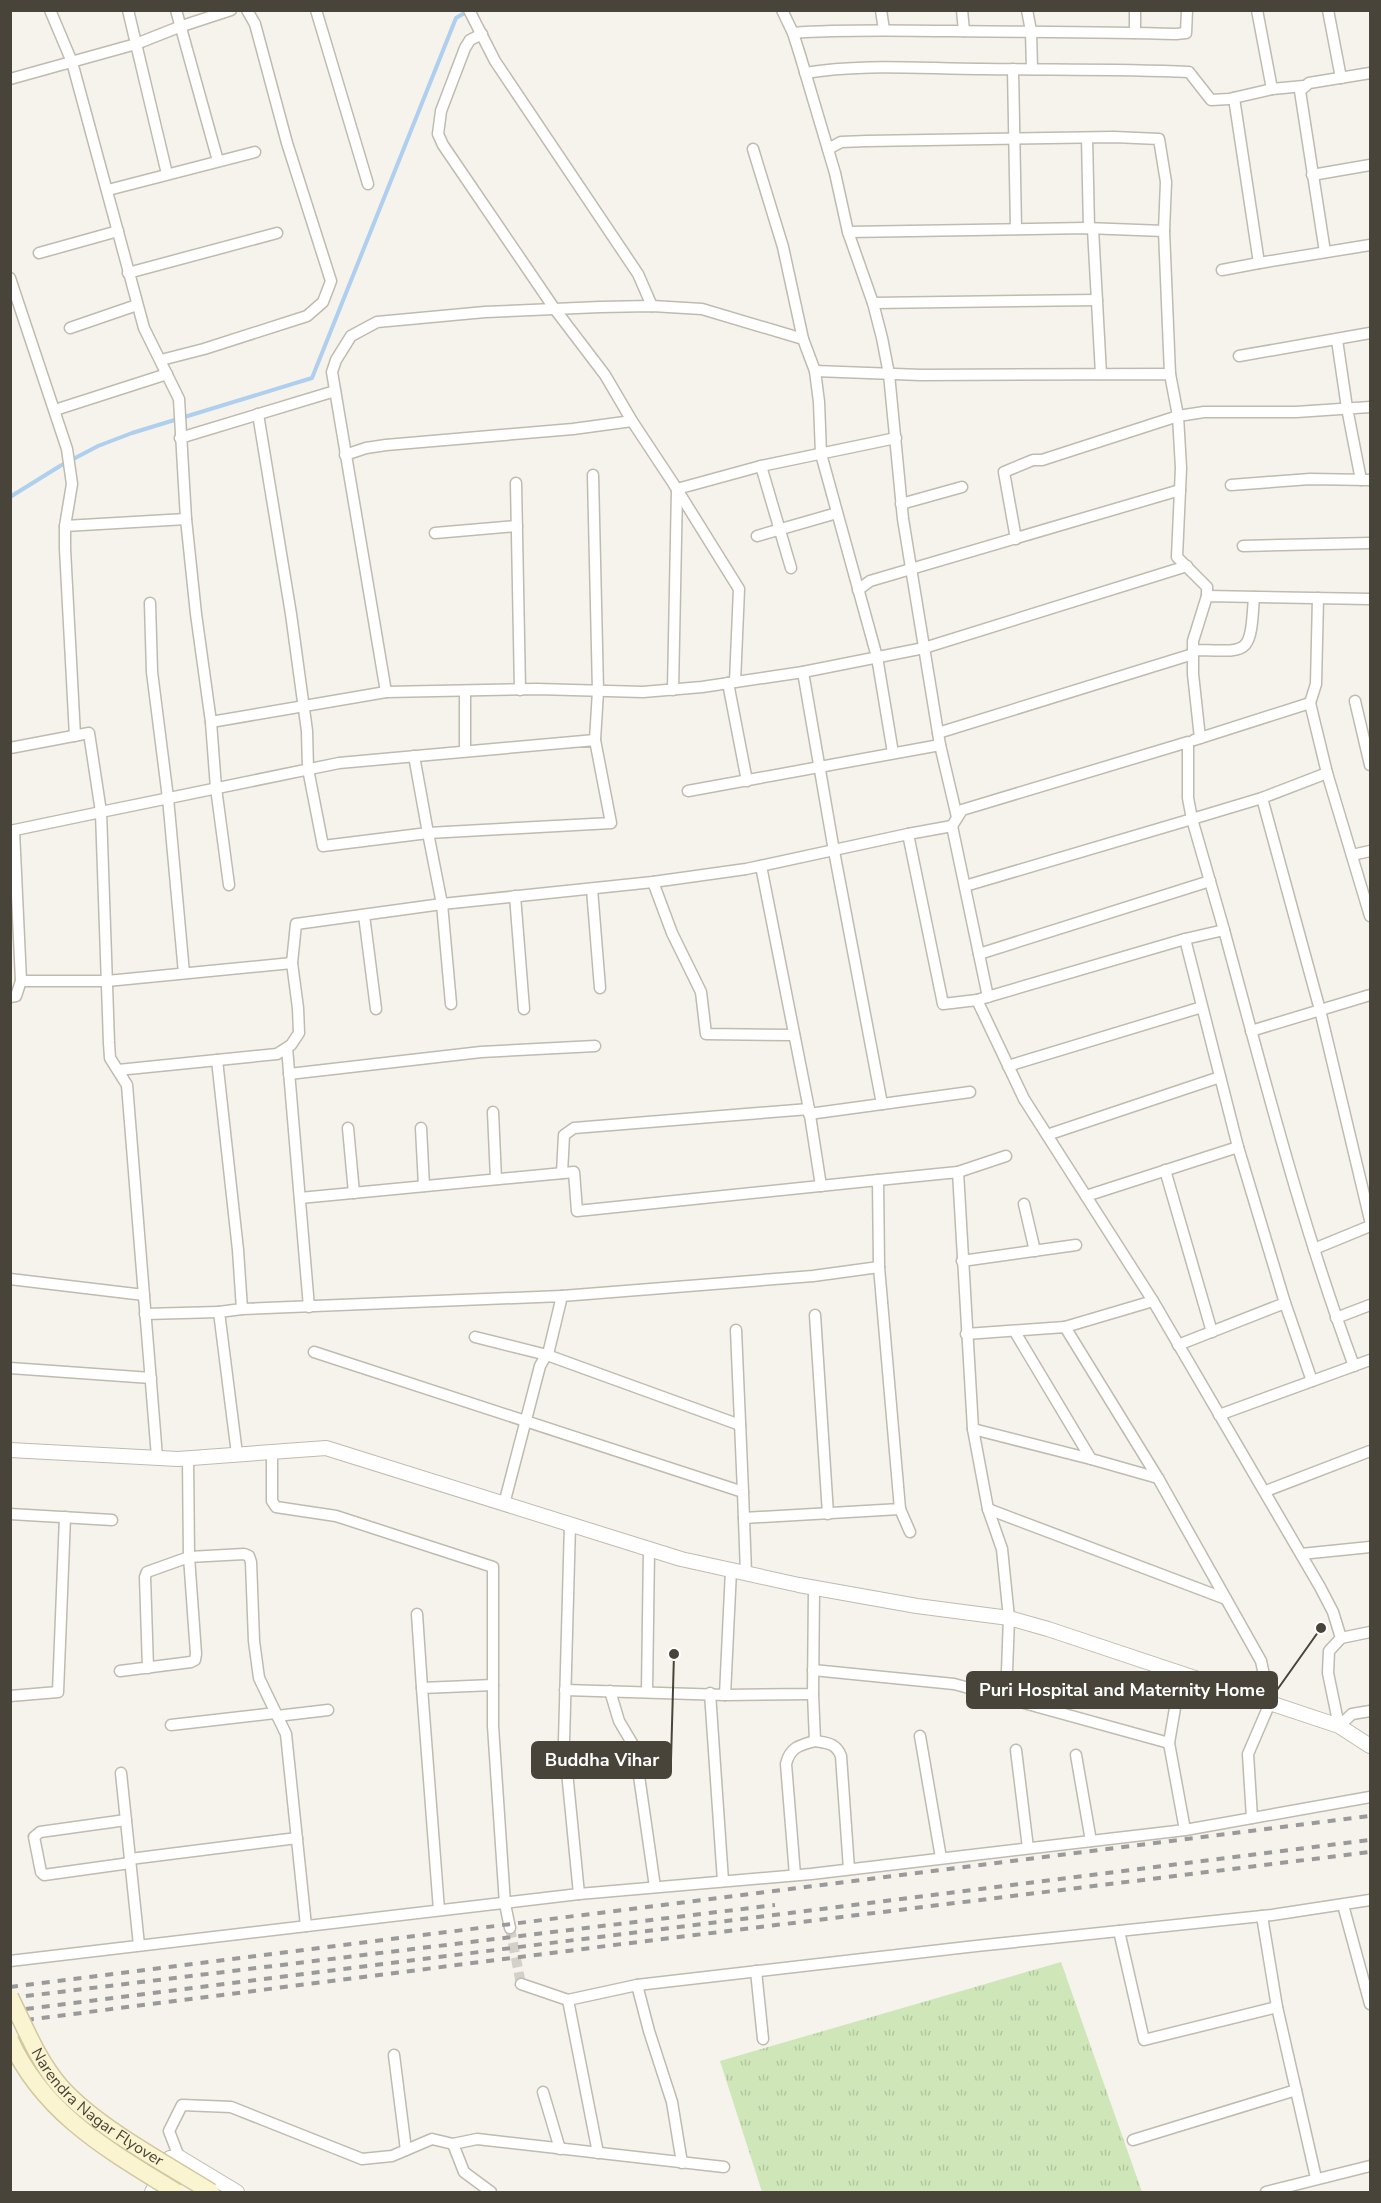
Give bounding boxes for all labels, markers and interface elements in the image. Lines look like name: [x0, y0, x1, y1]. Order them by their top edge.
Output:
callout: Puri Hospital and Maternity Home: [967, 1672, 1277, 1708]
text: Puri Hospital and Maternity Home: [979, 1678, 1265, 1702]
callout: Buddha Vihar: [532, 1742, 671, 1778]
text: Buddha Vihar: [545, 1748, 659, 1772]
street label: Narendra Nagar Flyover: [26, 2044, 168, 2172]

